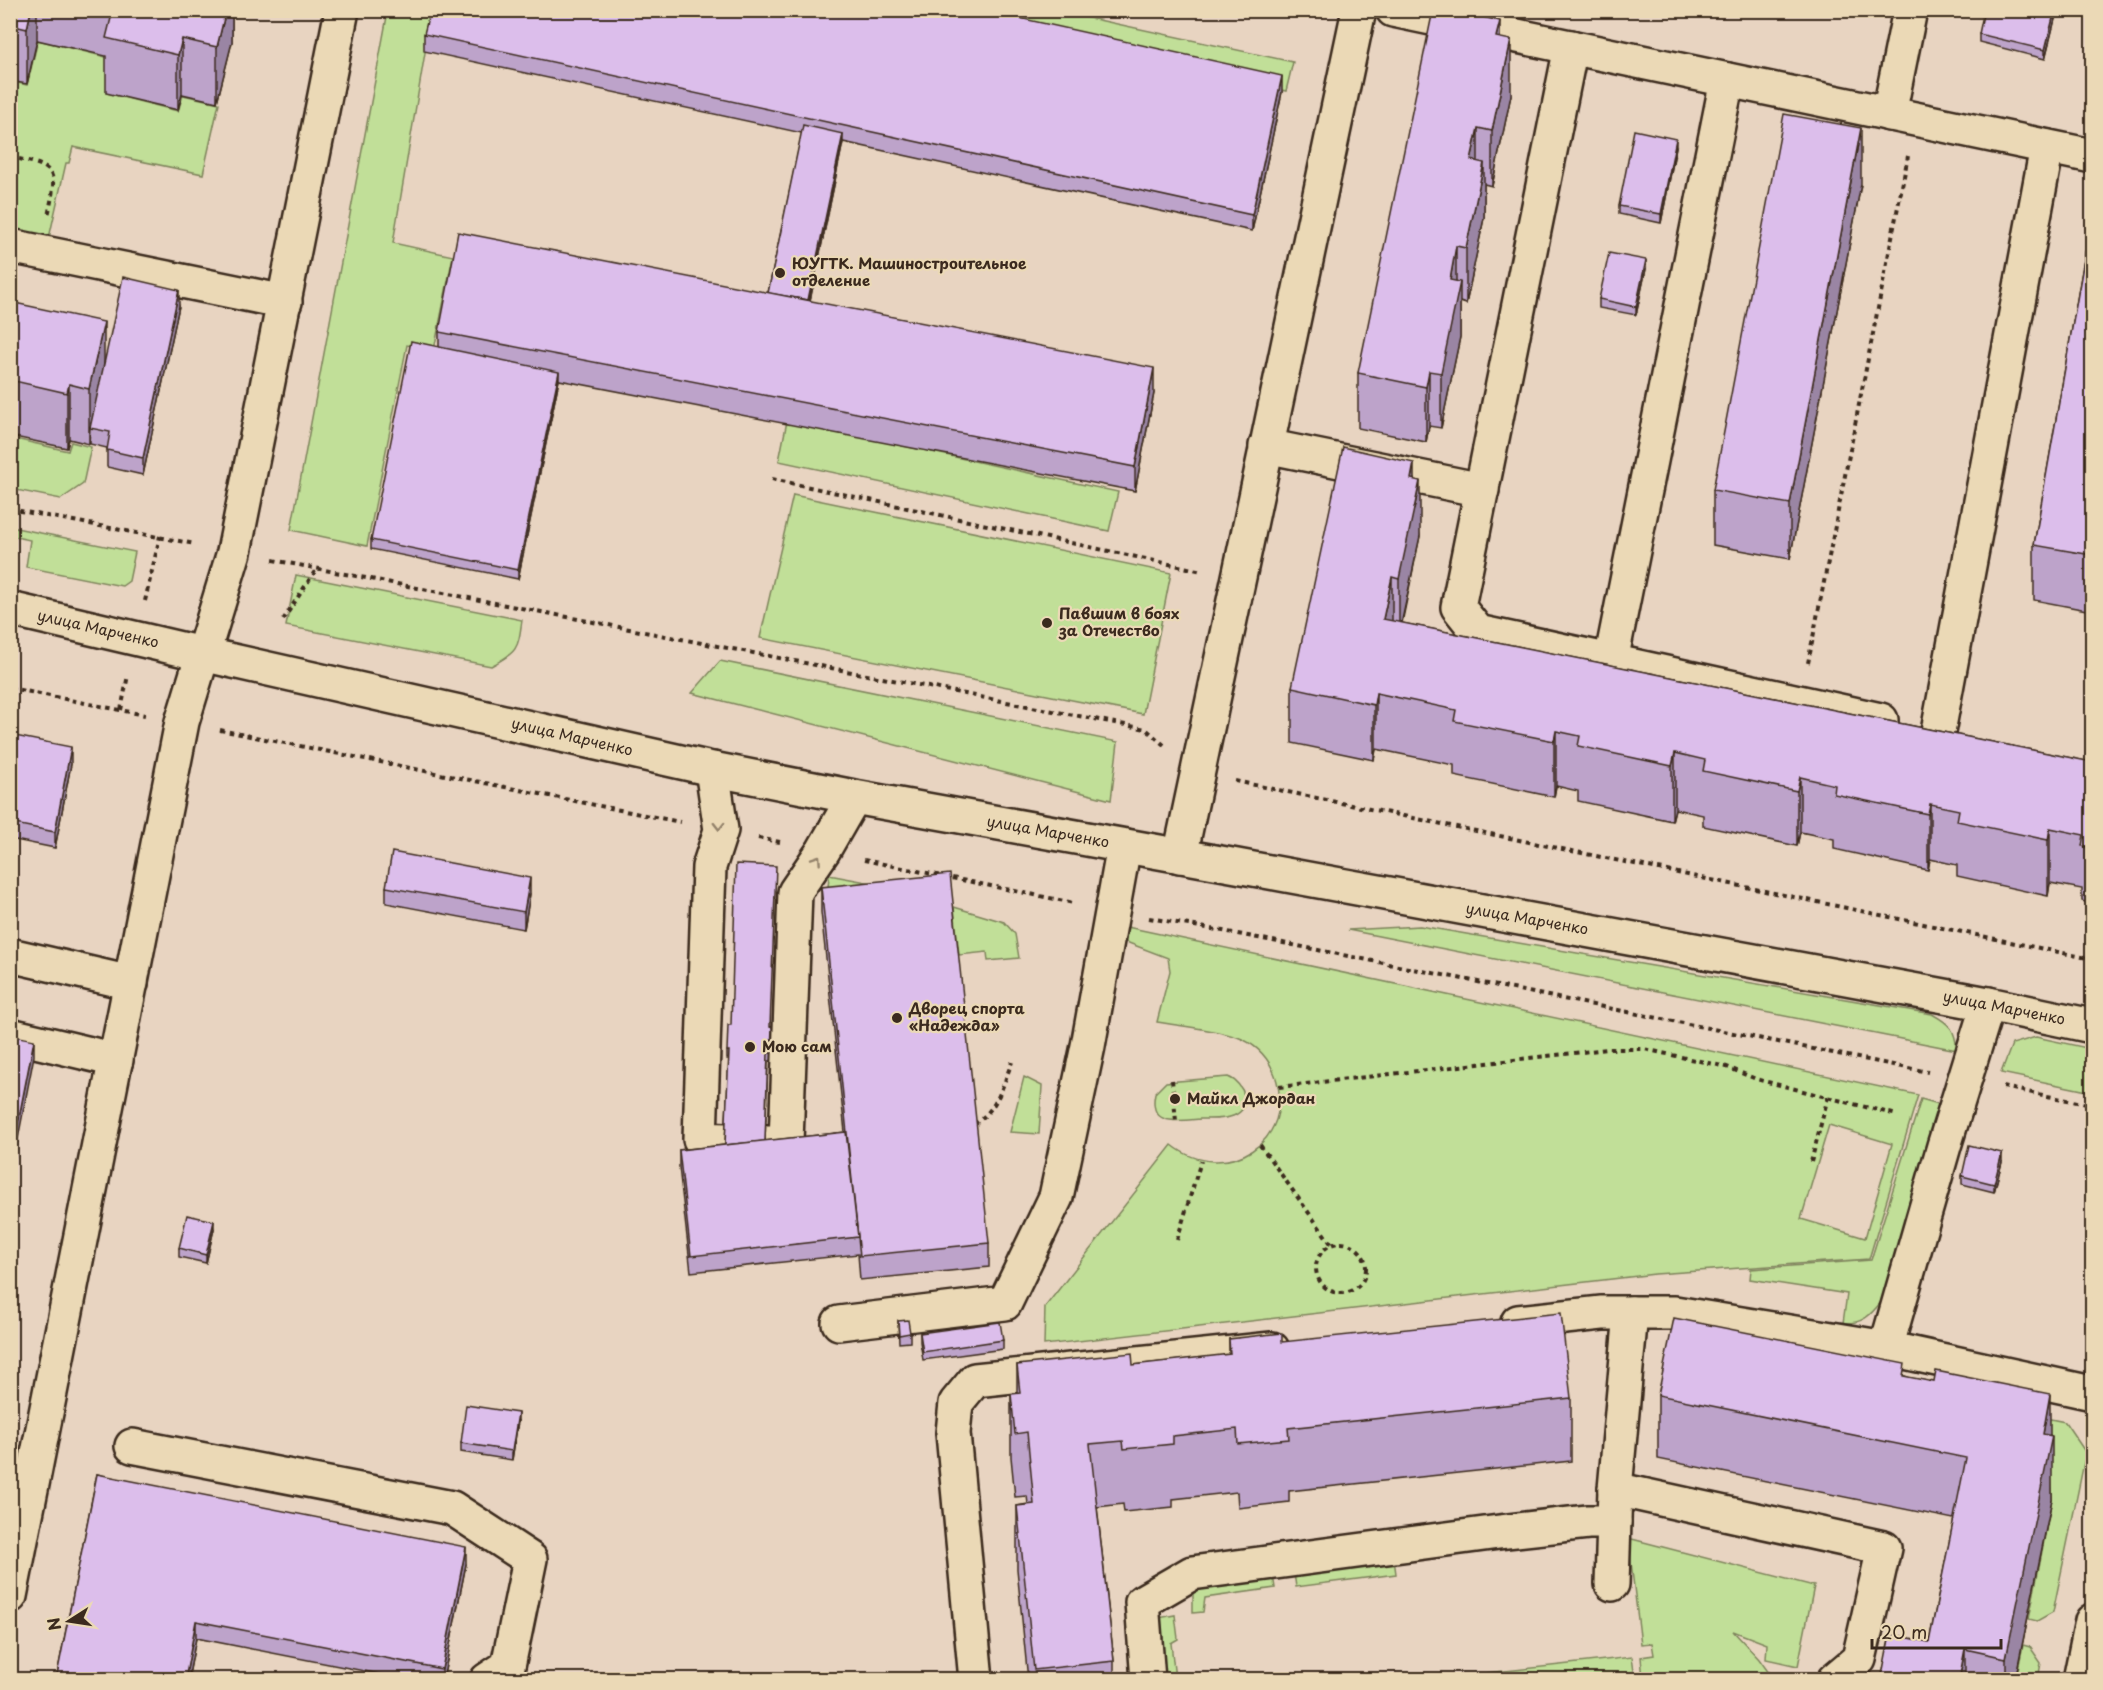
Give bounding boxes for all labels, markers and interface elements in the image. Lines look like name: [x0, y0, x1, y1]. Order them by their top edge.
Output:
place label: ЮУГТК. Машиностроительное отделение: [792, 251, 1027, 291]
marker: ЮУГТК. Машиностроительное отделение: [773, 266, 787, 280]
place label: Павшим в боях за Отечество: [1058, 601, 1180, 641]
street label: улица Марченко: [35, 602, 161, 653]
marker: Павшим в боях за Отечество: [1040, 616, 1054, 630]
street label: улица Марченко: [509, 710, 635, 761]
street label: улица Марченко: [985, 808, 1111, 853]
one-way arrow: [713, 822, 725, 831]
one-way arrow: [810, 855, 821, 866]
street label: улица Марченко: [1464, 895, 1590, 940]
street label: улица Марченко: [1941, 983, 2067, 1030]
place label: Дворец спорта «Надежда»: [908, 996, 1025, 1036]
marker: Дворец спорта «Надежда»: [890, 1011, 904, 1025]
place label: Мою сам: [762, 1034, 832, 1057]
marker: Мою сам: [743, 1040, 757, 1054]
place label: Майкл Джордан: [1187, 1086, 1316, 1109]
marker: Майкл Джордан: [1168, 1092, 1182, 1106]
north arrow: [39, 1591, 99, 1651]
scale bar: [1872, 1612, 2001, 1650]
text: N: [40, 1616, 66, 1633]
text: 20 m: [1881, 1618, 1927, 1645]

